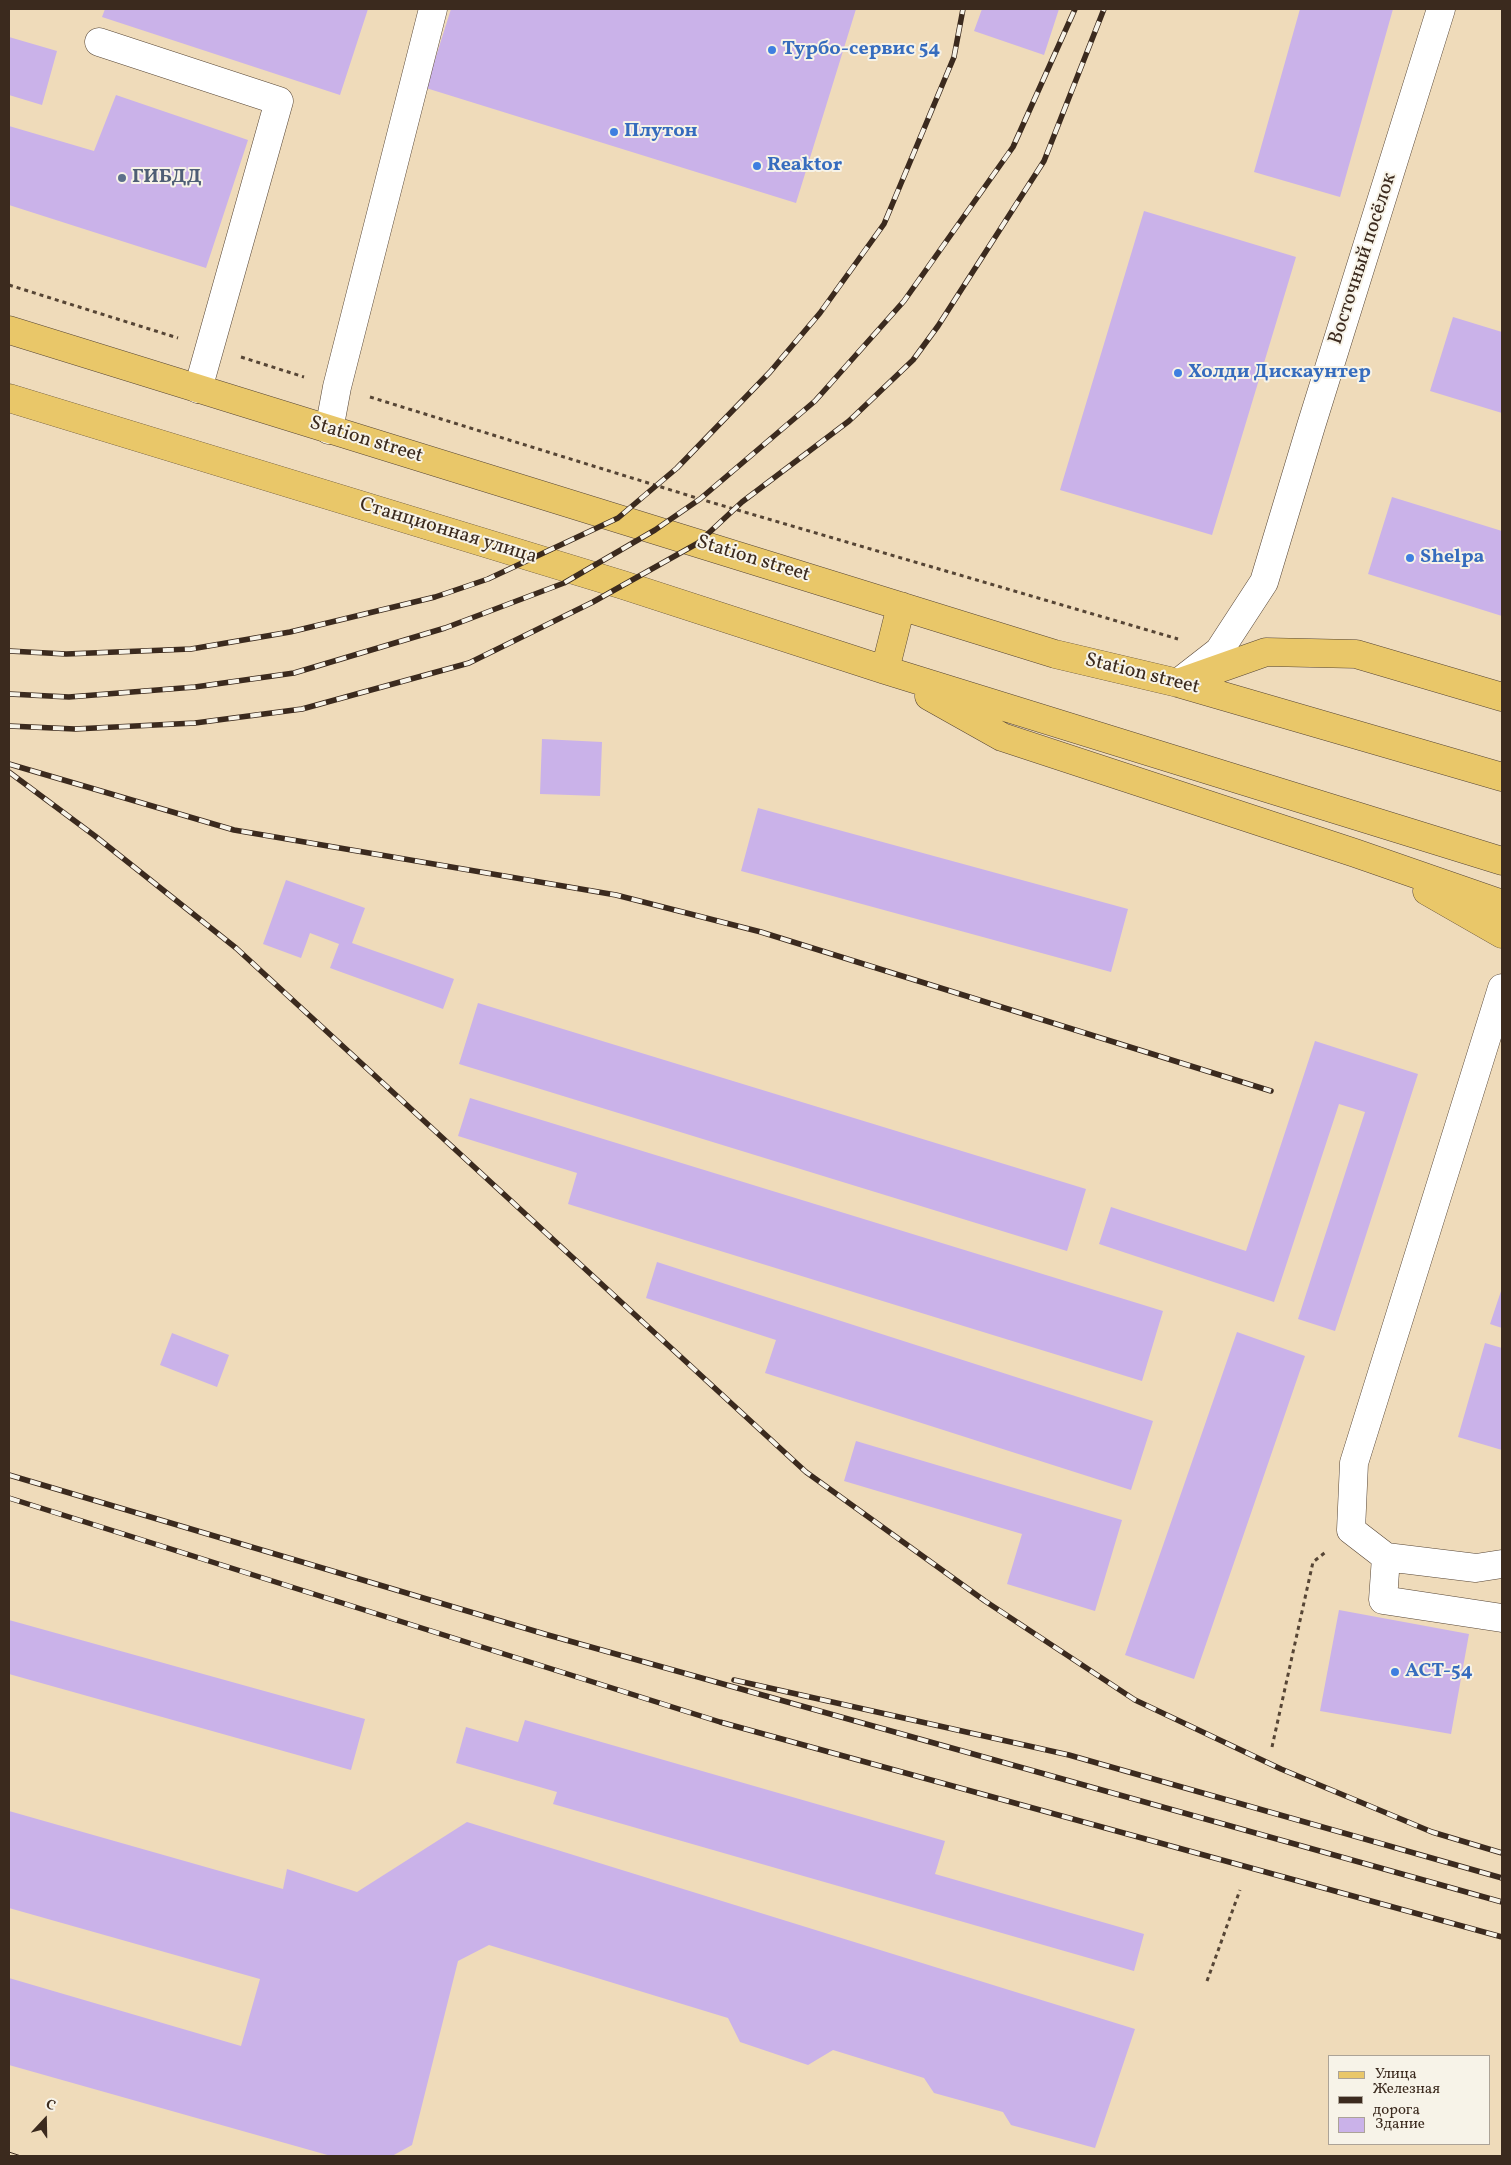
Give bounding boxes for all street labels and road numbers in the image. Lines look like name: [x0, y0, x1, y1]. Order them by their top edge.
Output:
street label: Восточный посёлок: [1325, 170, 1403, 348]
street label: Station street: [306, 412, 426, 470]
street label: Станционная улица: [356, 494, 540, 570]
street label: Station street: [693, 531, 813, 589]
street label: Station street: [1082, 649, 1202, 701]

